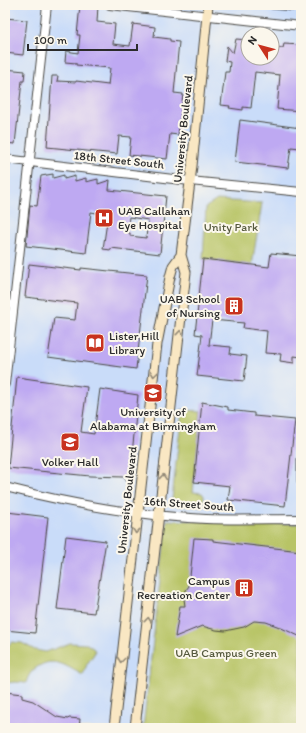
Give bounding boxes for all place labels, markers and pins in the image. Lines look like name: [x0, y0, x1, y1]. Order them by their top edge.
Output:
place label: UAB Callahan Eye Hospital: [118, 204, 190, 232]
hospital icon: UAB Callahan Eye Hospital: [93, 207, 115, 229]
place label: UAB School of Nursing: [160, 292, 221, 320]
building icon: UAB School of Nursing: [223, 295, 245, 317]
place label: Lister Hill Library: [109, 329, 160, 357]
library icon: Lister Hill Library: [84, 332, 106, 354]
school or university icon: University of Alabama at Birmingham: [142, 382, 164, 404]
place label: University of Alabama at Birmingham: [90, 405, 216, 433]
school or university icon: Volker Hall: [59, 431, 81, 453]
place label: Volker Hall: [42, 455, 99, 469]
place label: Campus Recreation Center: [137, 574, 230, 602]
building icon: Campus Recreation Center: [233, 577, 255, 599]

